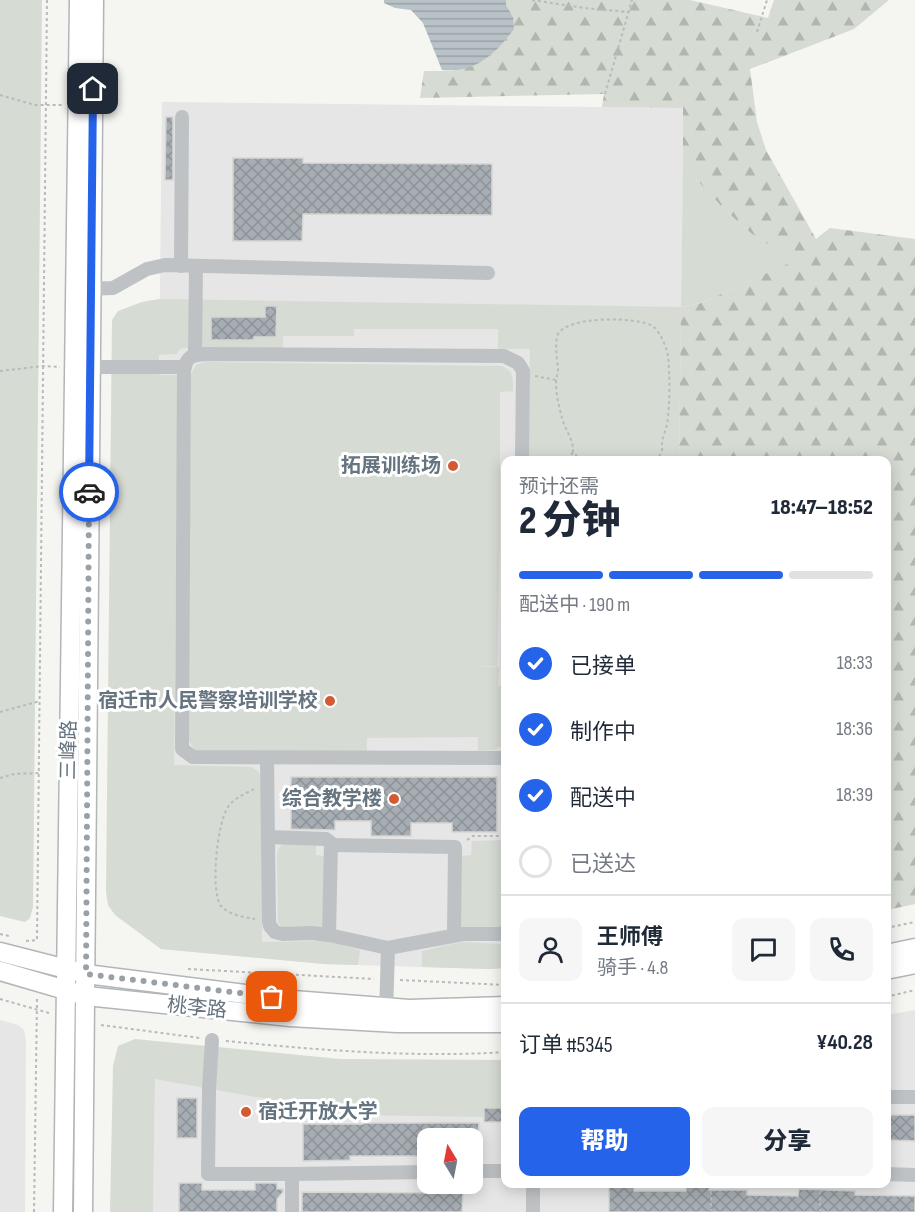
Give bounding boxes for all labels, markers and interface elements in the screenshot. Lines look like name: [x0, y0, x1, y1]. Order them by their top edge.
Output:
pin: [67, 63, 118, 114]
icon: home: [76, 72, 109, 105]
place label: 拓展训练场: [341, 454, 441, 478]
marker: 拓展训练场: [446, 459, 460, 473]
courier: [59, 462, 119, 522]
text: 预计还需: [519, 475, 599, 499]
icon: car: [73, 476, 106, 509]
text: 18:47–18:52: [771, 494, 873, 521]
text: 2 分钟: [519, 498, 621, 545]
text: 配送中 · 190 m: [519, 593, 630, 617]
icon: check: [519, 647, 552, 680]
text: 18:33: [837, 651, 873, 675]
text: 已接单: [570, 653, 636, 680]
place label: 宿迁市人民警察培训学校: [98, 689, 318, 713]
marker: 宿迁市人民警察培训学校: [323, 694, 337, 708]
icon: check: [519, 713, 552, 746]
text: 18:36: [836, 717, 873, 741]
text: 制作中: [570, 719, 636, 746]
street label: 三峰路: [56, 720, 82, 780]
icon: check: [519, 779, 552, 812]
text: 18:39: [836, 783, 873, 807]
text: 配送中: [570, 785, 636, 812]
place label: 综合教学楼: [282, 787, 382, 811]
marker: 综合教学楼: [387, 792, 401, 806]
text: 已送达: [570, 851, 636, 878]
button: person: [519, 918, 582, 981]
button: chat: [732, 918, 795, 981]
button: phone: [810, 918, 873, 981]
text: 王师傅: [597, 924, 663, 951]
text: 骑手 · 4.8: [597, 956, 668, 980]
pin: [246, 971, 297, 1022]
icon: bag: [255, 980, 288, 1013]
street label: 桃李路: [166, 993, 228, 1023]
text: ¥40.28: [816, 1029, 873, 1056]
text: 订单 #5345: [519, 1032, 613, 1059]
place label: 宿迁开放大学: [258, 1100, 378, 1124]
marker: 宿迁开放大学: [239, 1105, 253, 1119]
button: 帮助: [519, 1107, 690, 1176]
button: 分享: [702, 1107, 873, 1176]
north arrow: [417, 1128, 483, 1194]
map controls: [417, 1128, 483, 1194]

